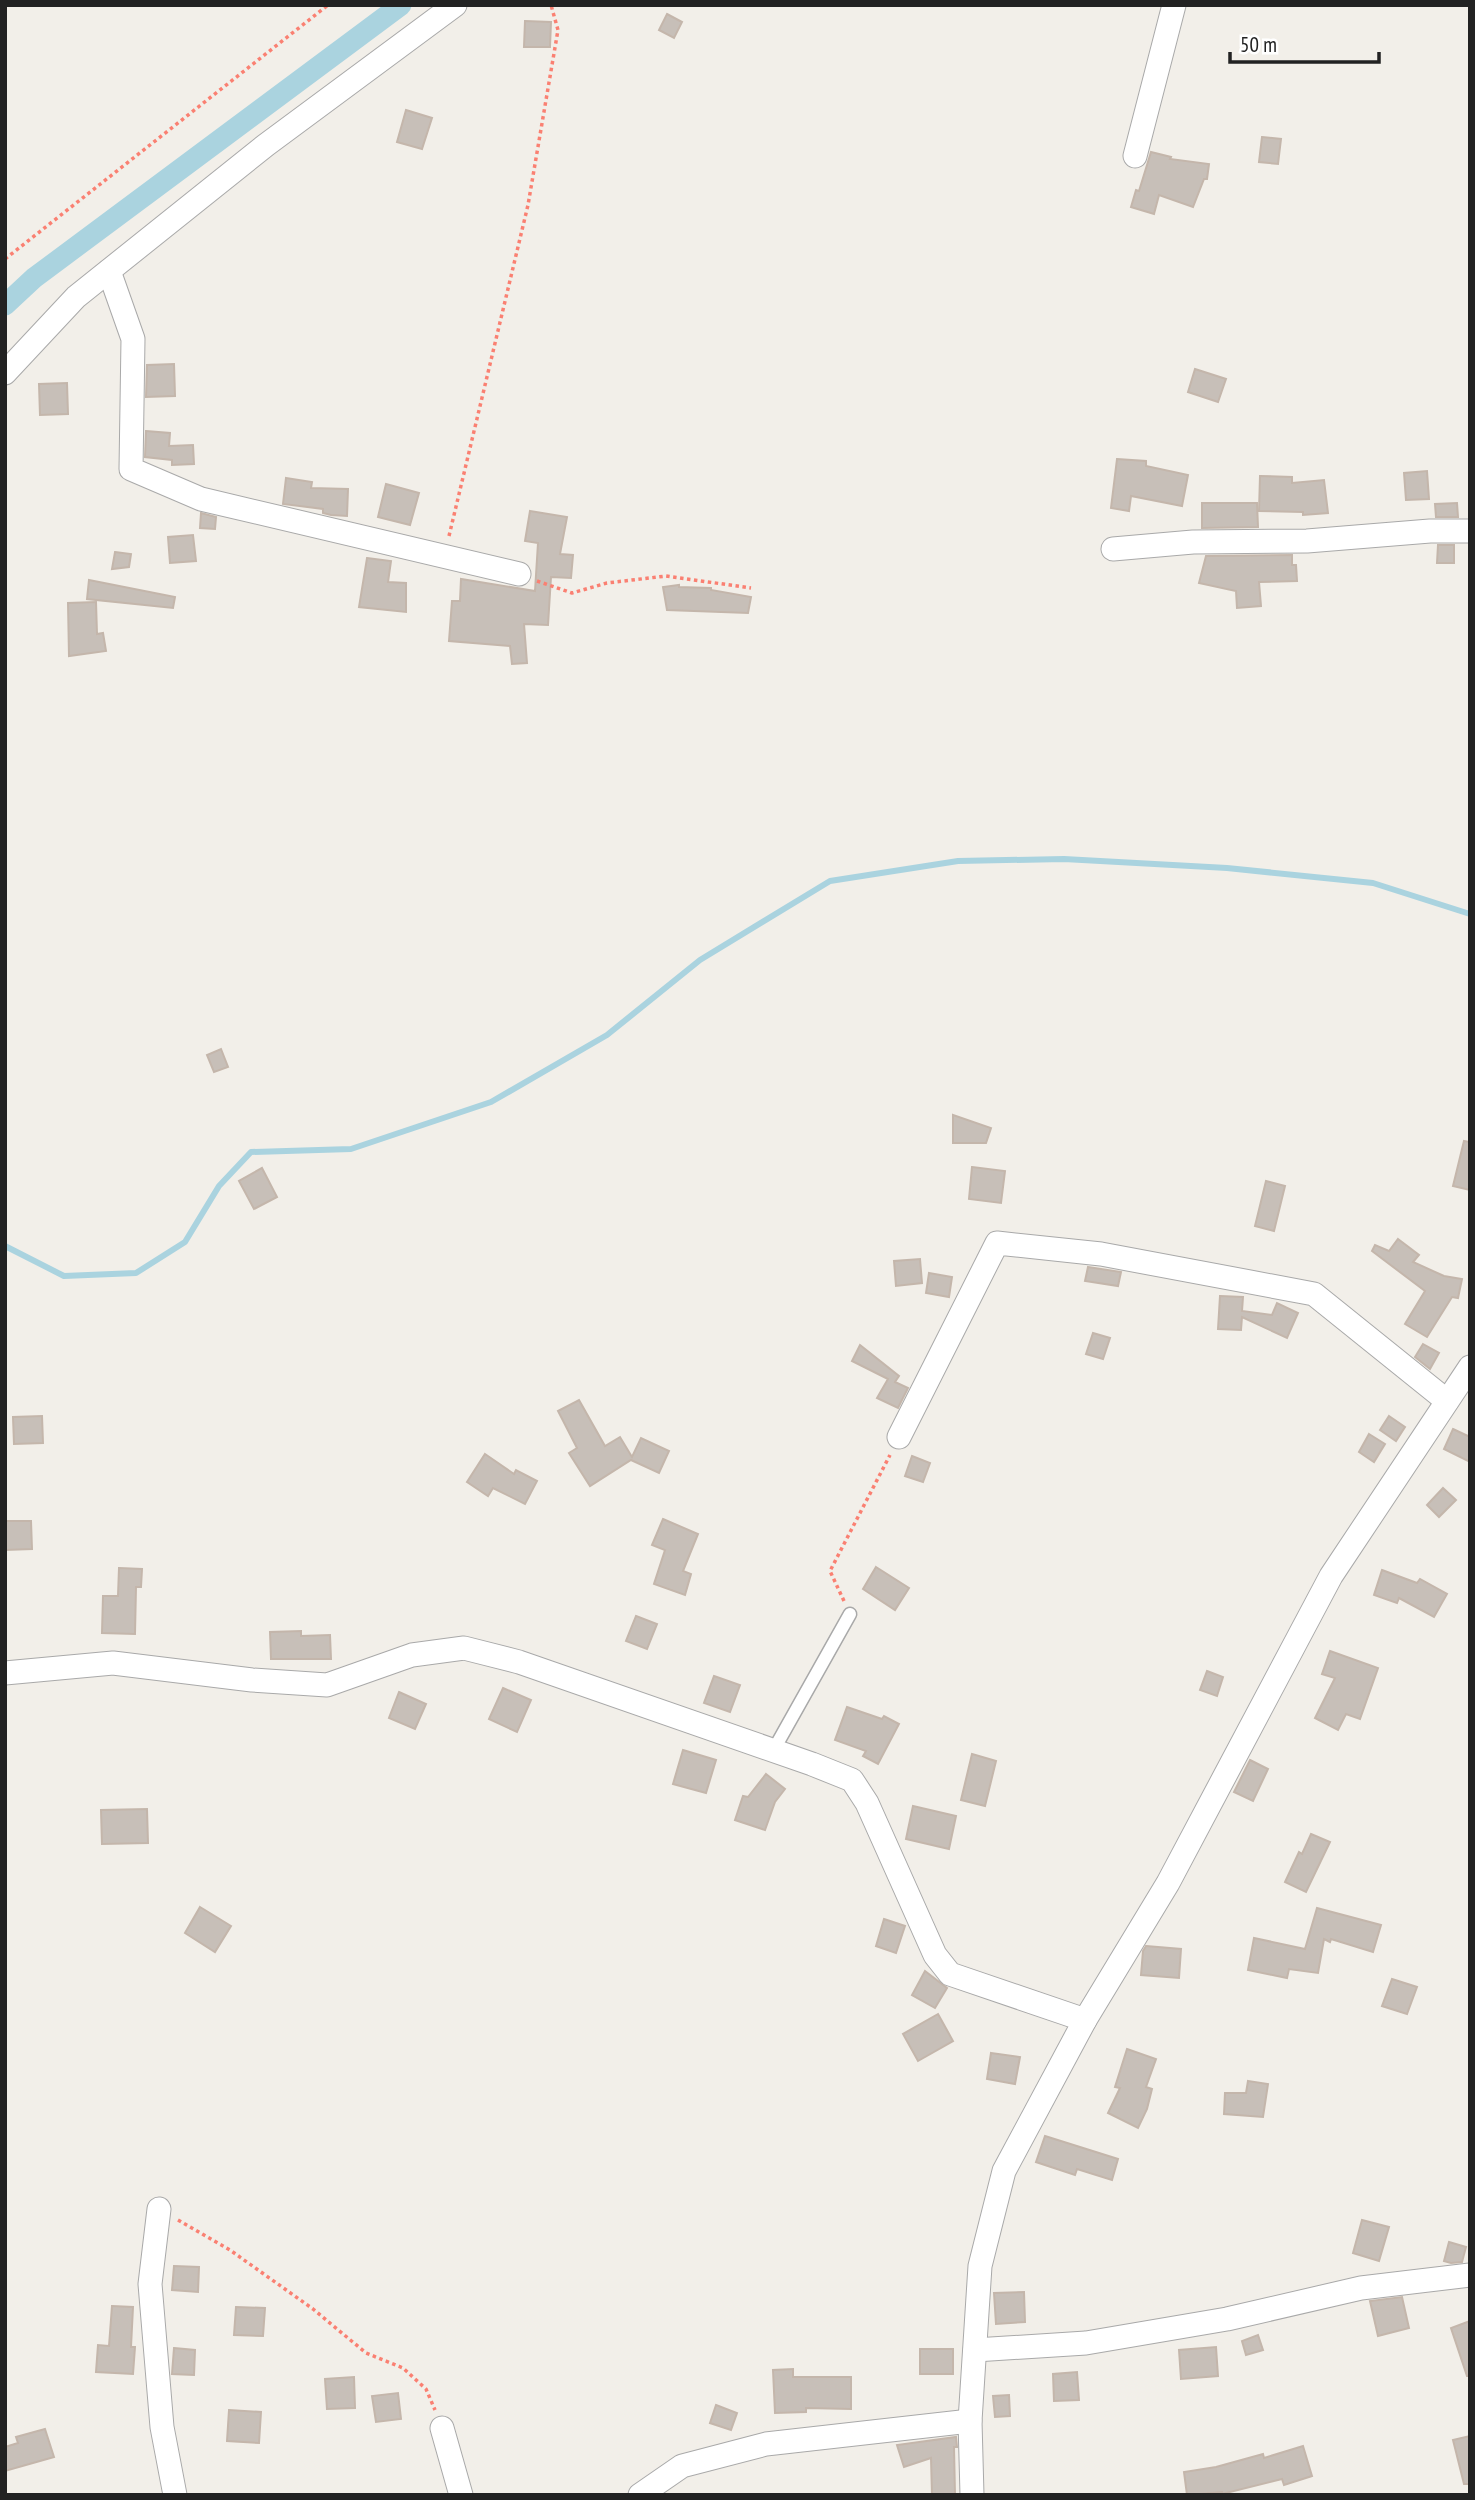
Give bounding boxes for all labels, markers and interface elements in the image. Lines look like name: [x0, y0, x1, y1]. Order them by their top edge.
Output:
scale bar: [1230, 21, 1379, 65]
text: 50 m: [1240, 31, 1277, 58]

